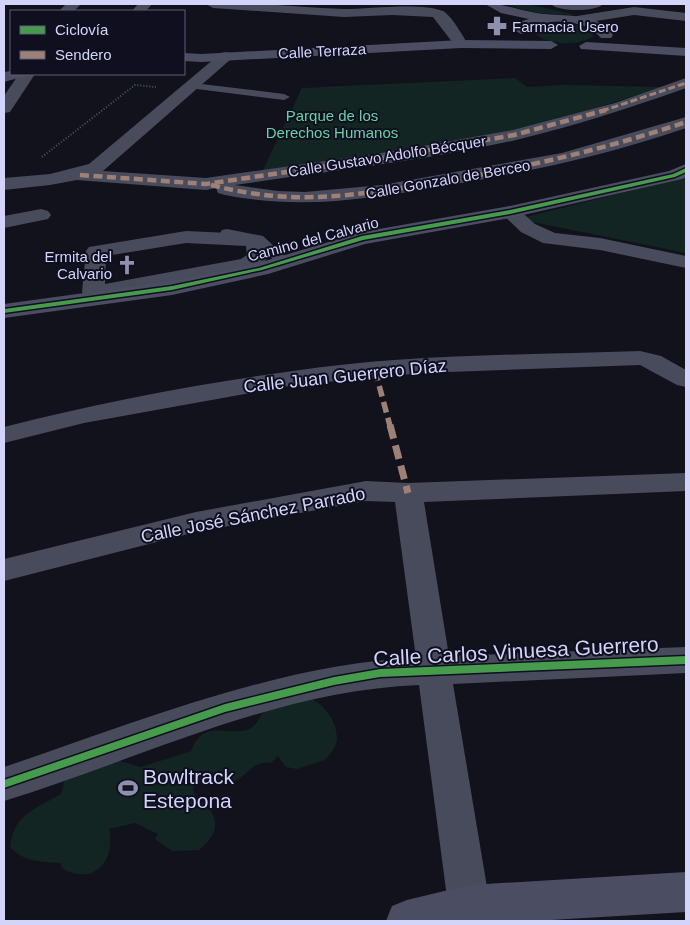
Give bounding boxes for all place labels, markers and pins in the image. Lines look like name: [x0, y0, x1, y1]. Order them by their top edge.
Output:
pharmacy icon: Farmacia Usero: [486, 15, 508, 37]
place label: Farmacia Usero: [512, 18, 619, 35]
place label: Ermita del Calvario: [44, 248, 112, 282]
church icon: Ermita del Calvario: [116, 254, 138, 276]
place label: Bowltrack Estepona: [143, 765, 235, 812]
sports icon: Bowltrack Estepona: [117, 777, 139, 799]

